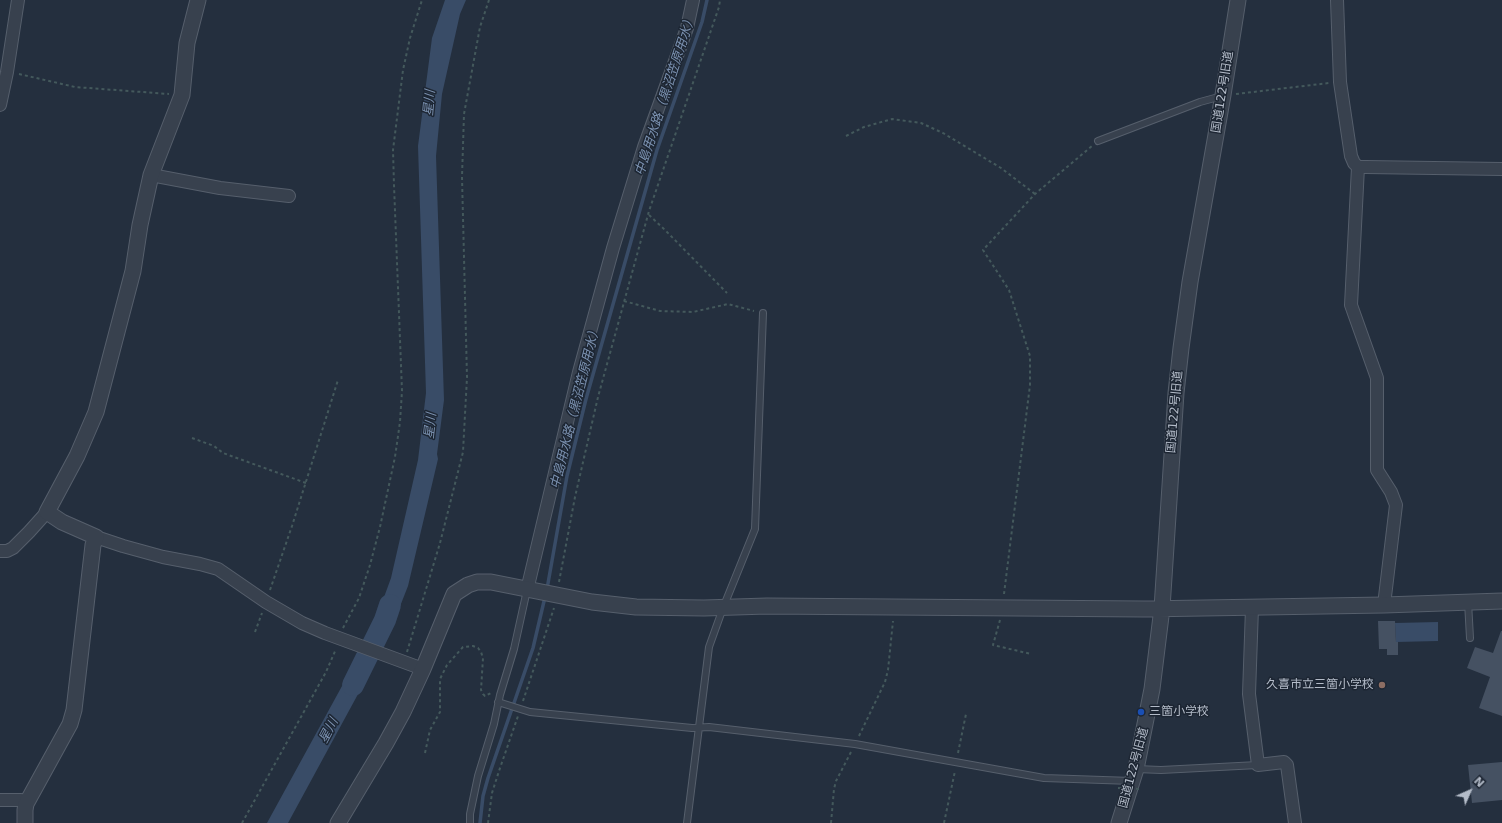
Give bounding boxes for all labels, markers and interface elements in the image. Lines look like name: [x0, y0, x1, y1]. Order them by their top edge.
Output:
water label: 中島用水路（黒沼笠原用水）: [632, 12, 700, 178]
street label: 国道122号旧道: [1209, 50, 1237, 134]
water label: 星川: [421, 89, 439, 117]
water label: 中島用水路（黒沼笠原用水）: [548, 323, 604, 491]
street label: 国道122号旧道: [1164, 370, 1186, 454]
water label: 星川: [422, 412, 440, 440]
place label: 久喜市立三箇小学校: [1266, 678, 1374, 692]
marker: 久喜市立三箇小学校: [1377, 680, 1387, 690]
place label: 三箇小学校: [1149, 705, 1209, 719]
marker: 三箇小学校: [1136, 707, 1146, 717]
water label: 星川: [316, 716, 342, 746]
street label: 国道122号旧道: [1116, 726, 1152, 810]
north arrow: [1450, 771, 1490, 811]
text: N: [1471, 774, 1487, 790]

